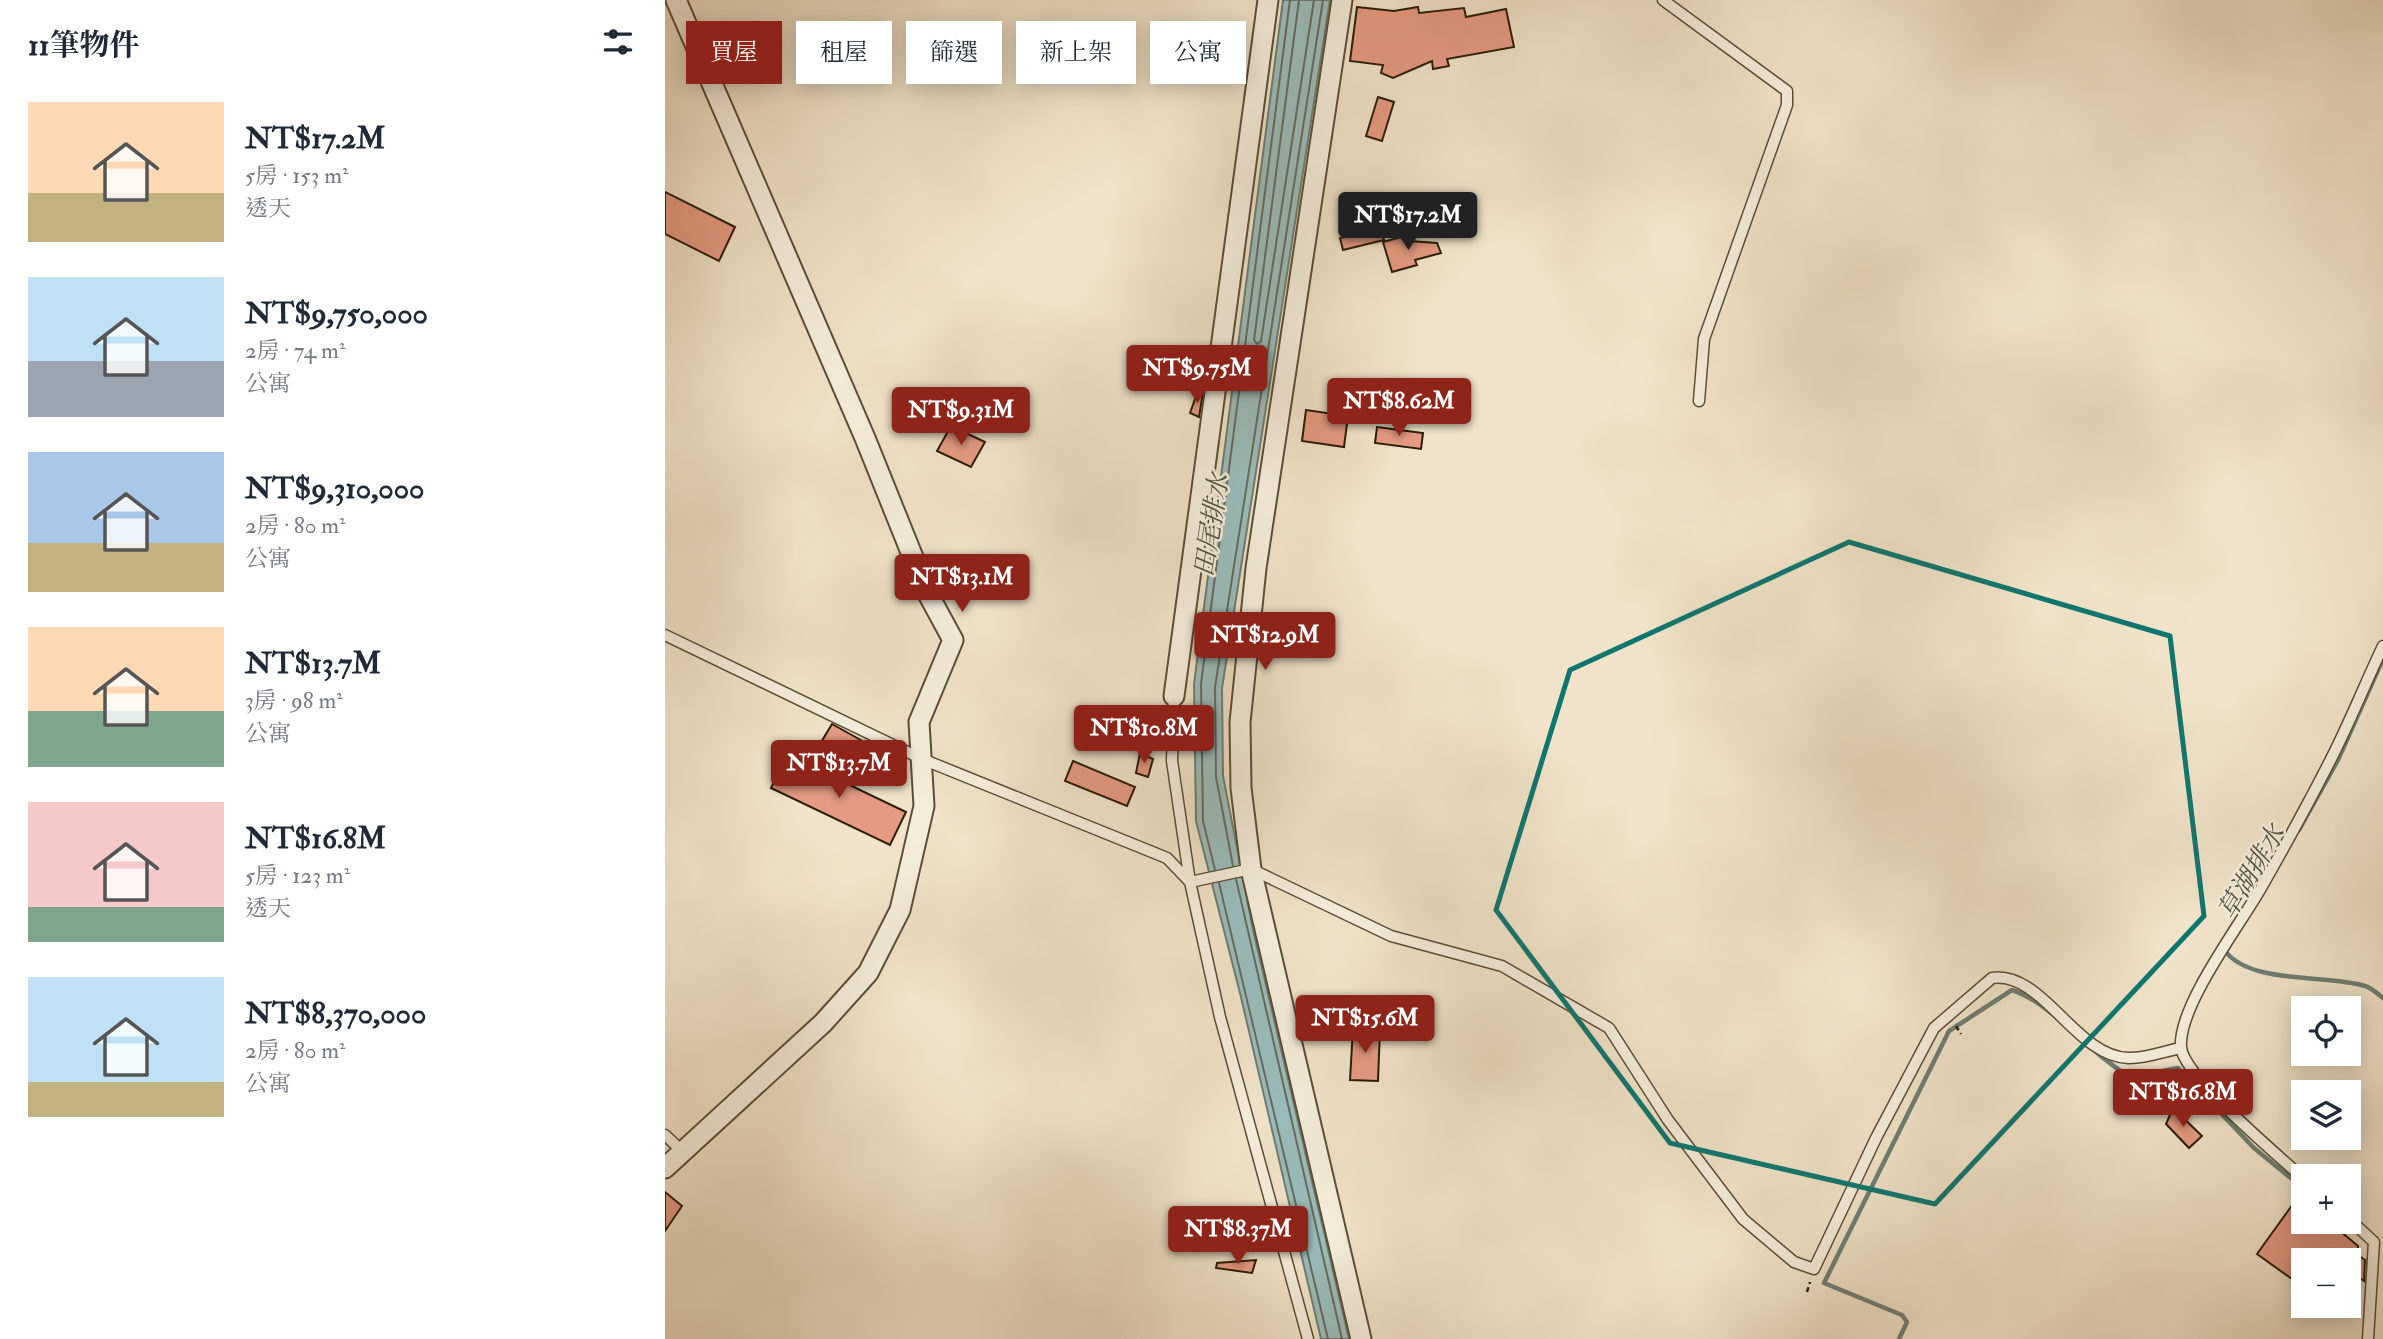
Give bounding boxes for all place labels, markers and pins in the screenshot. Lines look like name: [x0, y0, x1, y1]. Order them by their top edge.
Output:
pin: NT$17.2M: [1336, 192, 1480, 252]
pin: NT$9.75M: [1125, 346, 1269, 405]
pin: NT$8.62M: [1327, 378, 1471, 438]
pin: NT$9.31M: [889, 388, 1033, 447]
pin: NT$13.1M: [890, 554, 1034, 614]
pin: NT$12.9M: [1193, 612, 1337, 672]
pin: NT$10.8M: [1072, 706, 1216, 765]
pin: NT$13.7M: [767, 740, 911, 800]
pin: NT$15.6M: [1293, 996, 1437, 1055]
pin: NT$16.8M: [2111, 1070, 2255, 1129]
pin: NT$8.37M: [1166, 1206, 1310, 1266]

